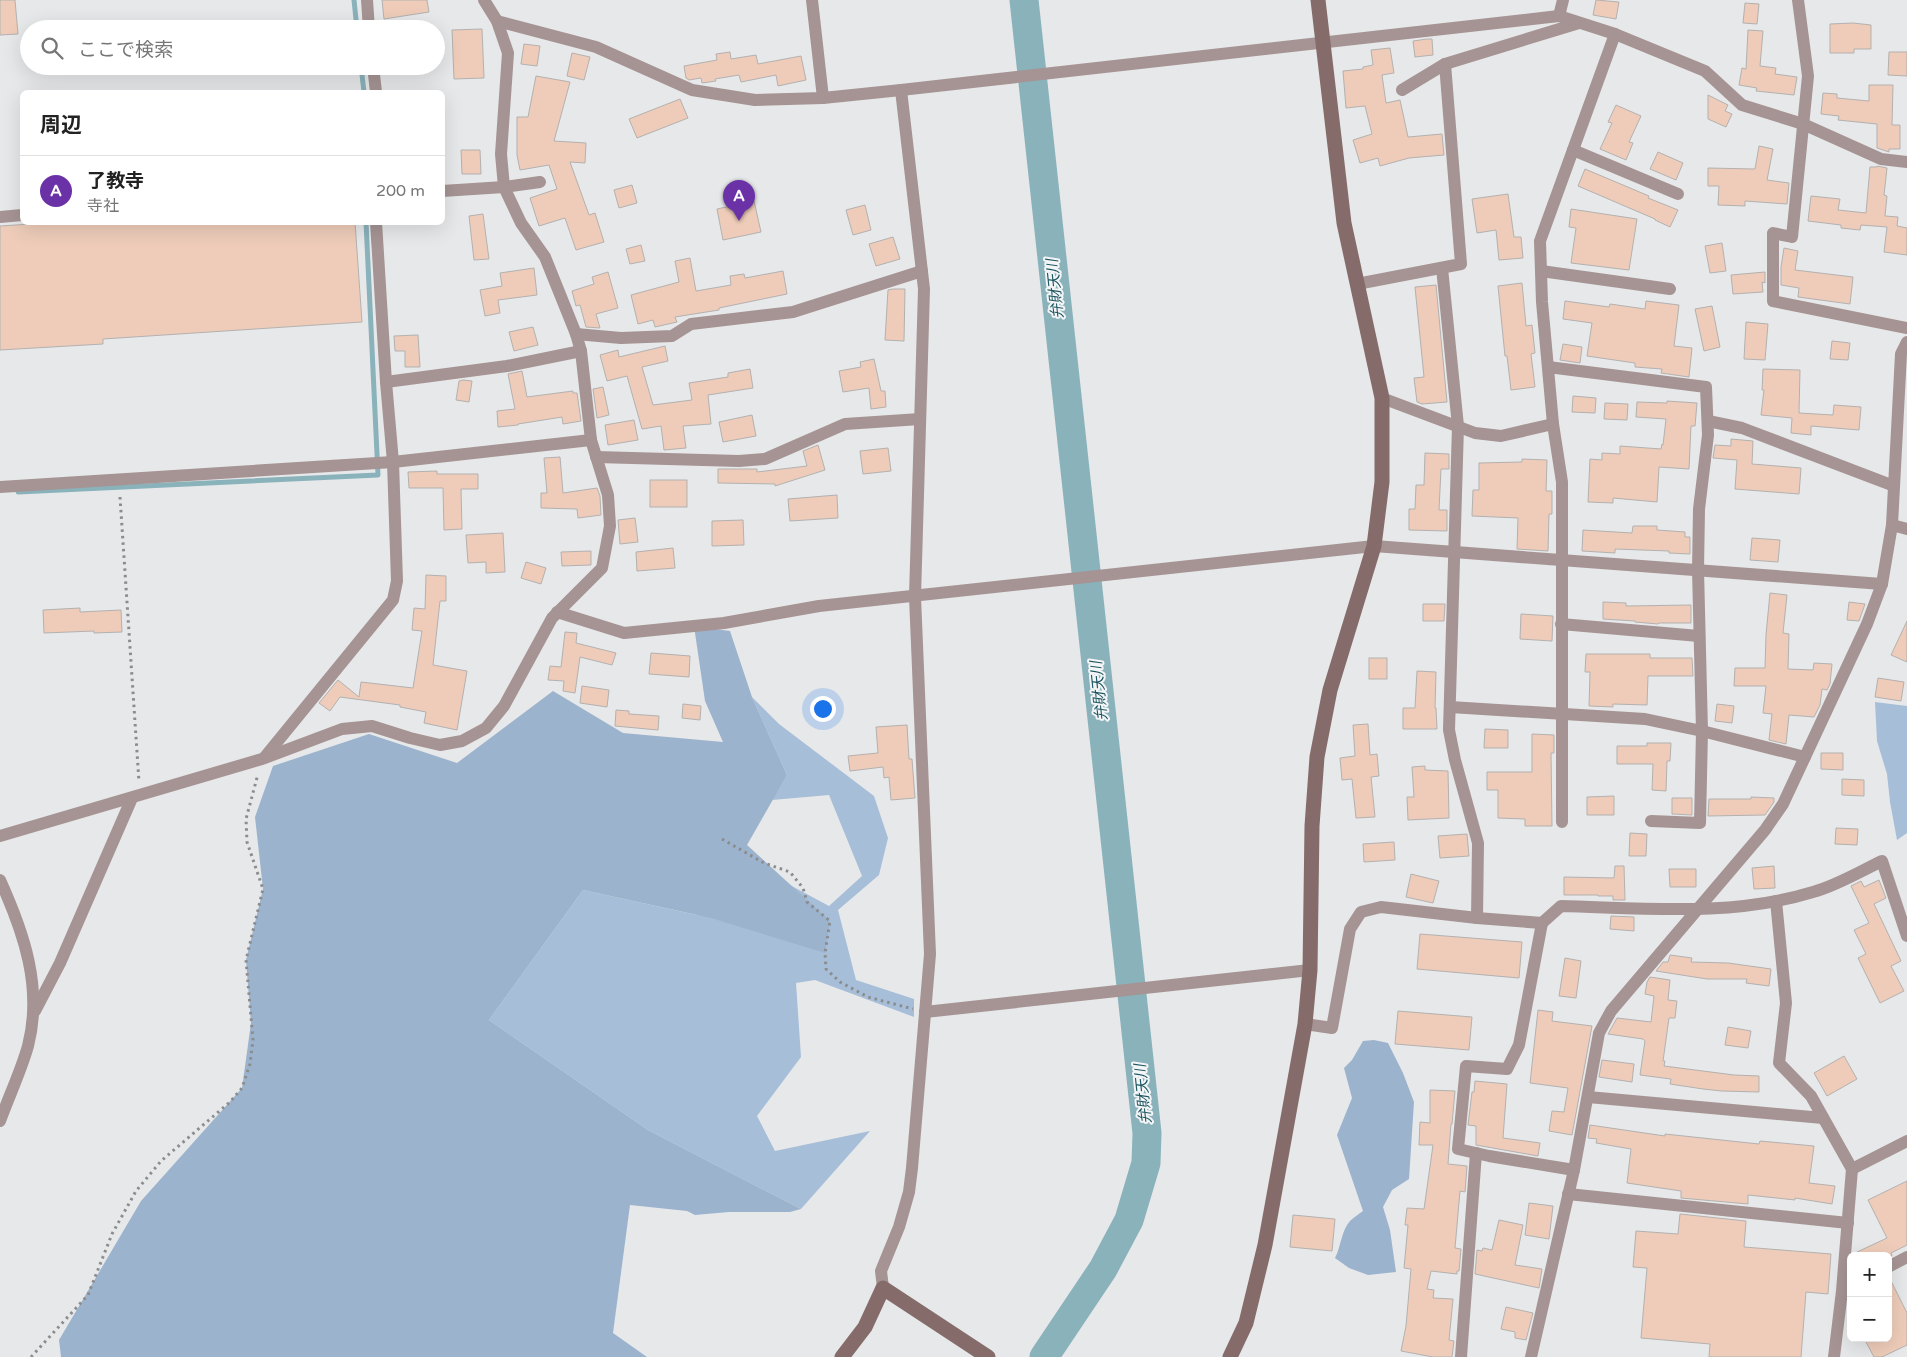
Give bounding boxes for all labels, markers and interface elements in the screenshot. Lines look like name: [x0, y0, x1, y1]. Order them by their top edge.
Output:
search box: [20, 20, 445, 75]
icon: search: [38, 34, 66, 62]
text: ここで検索: [78, 39, 173, 61]
text: 周辺: [40, 113, 82, 138]
text: 了教寺: [87, 170, 144, 192]
pin: A: [723, 180, 755, 221]
text: A: [50, 181, 62, 201]
text: 200 m: [376, 181, 425, 201]
text: 寺社: [87, 196, 119, 216]
water label: 弁財天川: [1043, 256, 1067, 320]
water label: 弁財天川: [1087, 658, 1111, 722]
your location: [810, 696, 836, 722]
water label: 弁財天川: [1131, 1061, 1155, 1125]
map controls: [1847, 1252, 1892, 1342]
button: +: [1847, 1252, 1892, 1297]
button: −: [1847, 1297, 1892, 1342]

